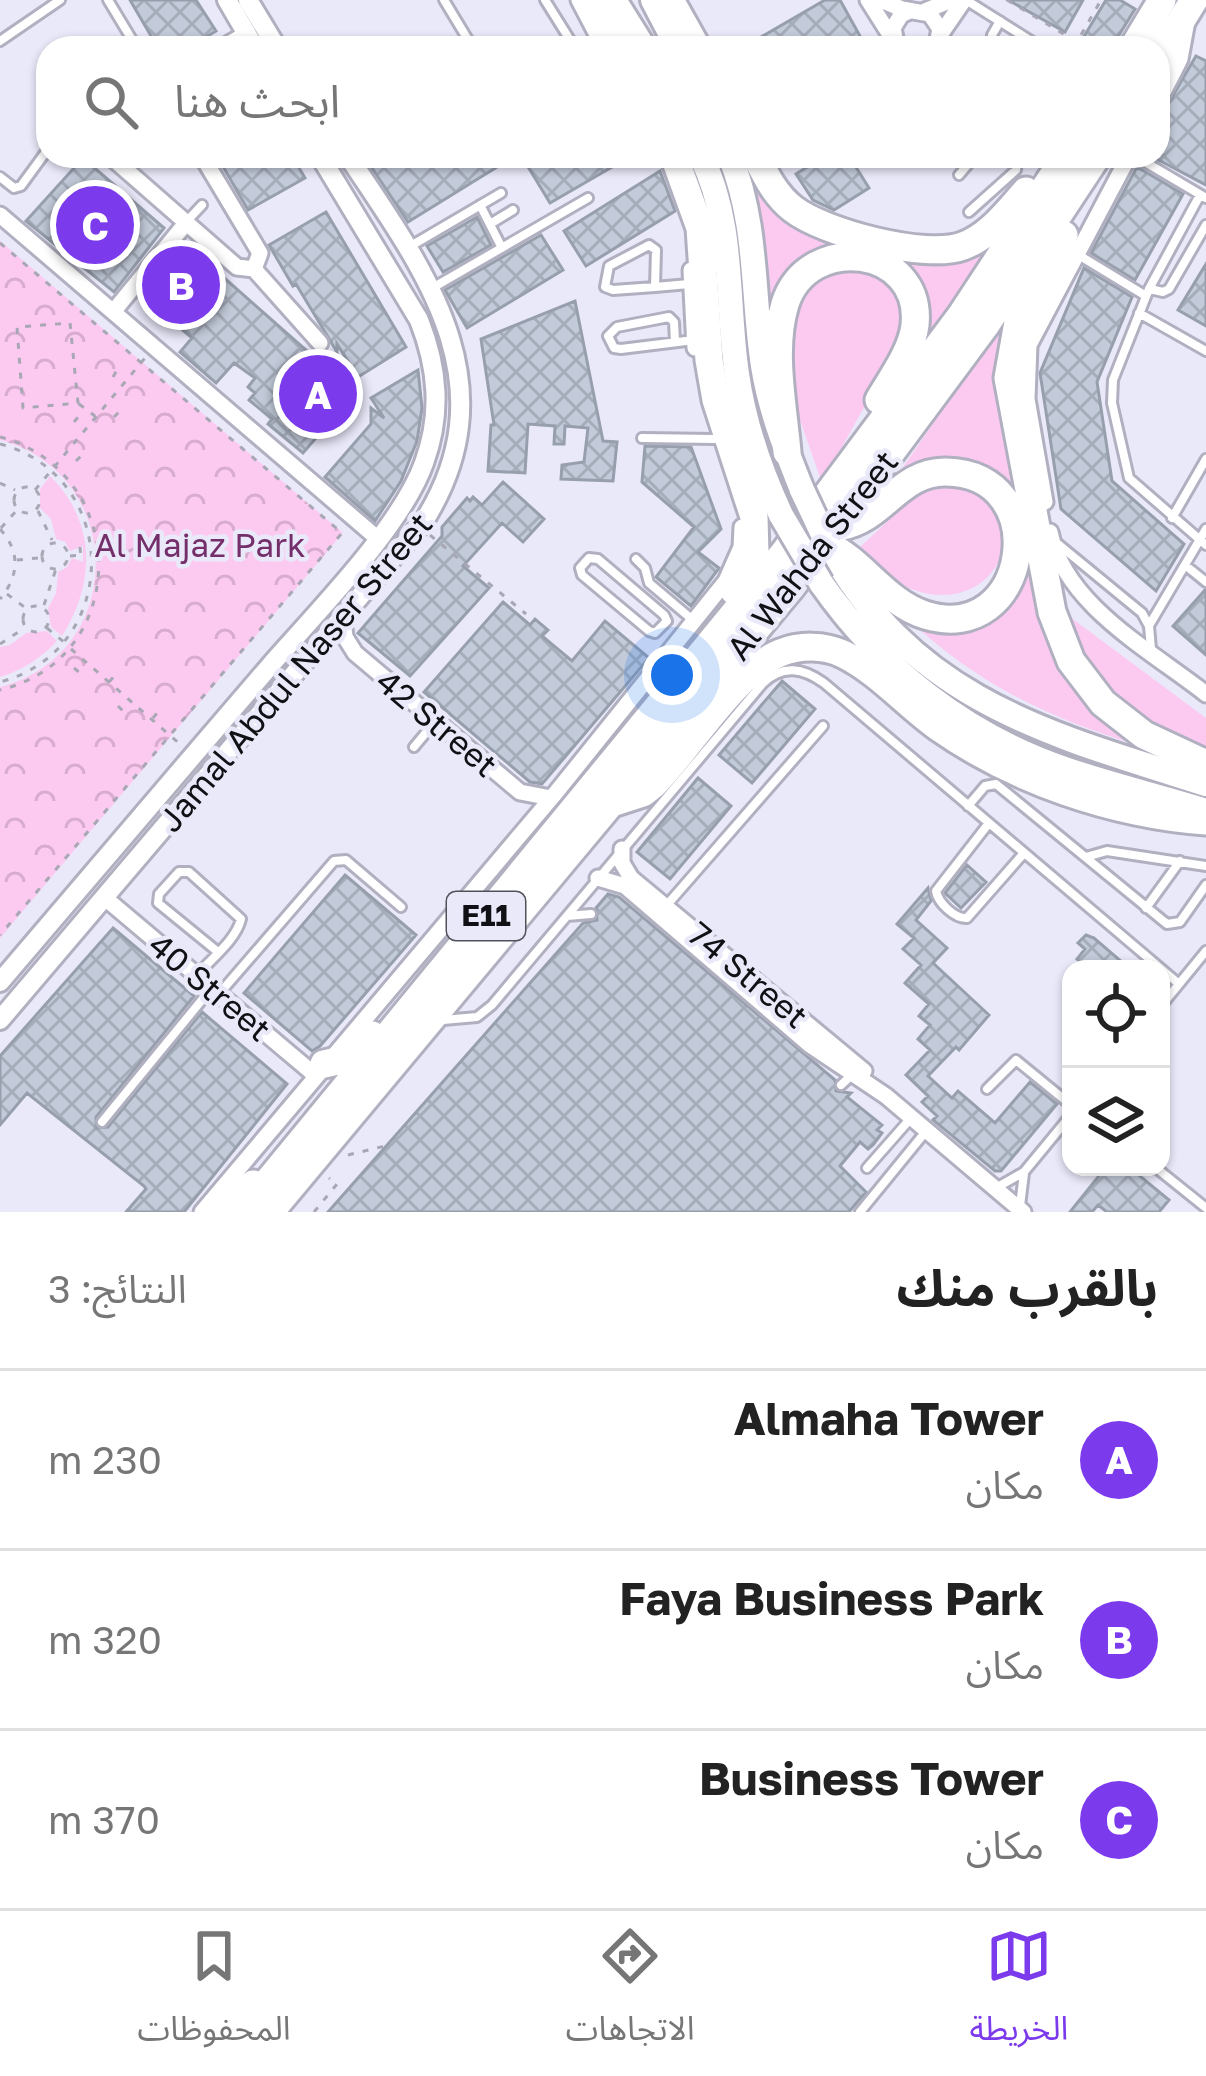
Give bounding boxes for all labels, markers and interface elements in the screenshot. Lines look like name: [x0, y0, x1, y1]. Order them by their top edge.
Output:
search box: [36, 36, 1170, 168]
icon: search: [78, 69, 144, 135]
text: ابحث هنا: [174, 73, 340, 127]
pin: C: [56, 180, 134, 270]
pin: B: [142, 240, 220, 330]
pin: A: [279, 349, 357, 439]
street label: Al Wahda Street: [718, 442, 905, 667]
street label: Jamal Abdul Naser Street: [150, 504, 439, 839]
park label: Al Majaz Park: [94, 525, 306, 564]
your location: [642, 645, 702, 705]
street label: 42 Street: [369, 661, 505, 784]
road number: E11: [447, 892, 525, 940]
street label: 74 Street: [681, 914, 816, 1036]
street label: 40 Street: [142, 925, 279, 1049]
map controls: [1062, 960, 1170, 1176]
button: locate: [1062, 960, 1170, 1068]
button: layers: [1062, 1068, 1170, 1176]
text: بالقرب منك: [897, 1256, 1158, 1317]
text: النتائج: 3: [48, 1265, 187, 1312]
text: Almaha Tower: [734, 1391, 1044, 1445]
text: 230 m: [48, 1436, 162, 1483]
text: A: [1105, 1436, 1133, 1483]
text: مكان: [966, 1461, 1044, 1508]
text: Faya Business Park: [619, 1571, 1044, 1625]
text: 320 m: [48, 1616, 162, 1663]
text: B: [1105, 1616, 1133, 1663]
text: مكان: [966, 1641, 1044, 1688]
text: Business Tower: [699, 1751, 1044, 1805]
text: 370 m: [48, 1796, 160, 1843]
text: C: [1105, 1796, 1133, 1843]
text: مكان: [966, 1821, 1044, 1868]
tab: المحفوظات: [138, 1923, 291, 2064]
tab: الاتجاهات: [566, 1923, 695, 2064]
tab: الخريطة: [970, 1923, 1068, 2064]

